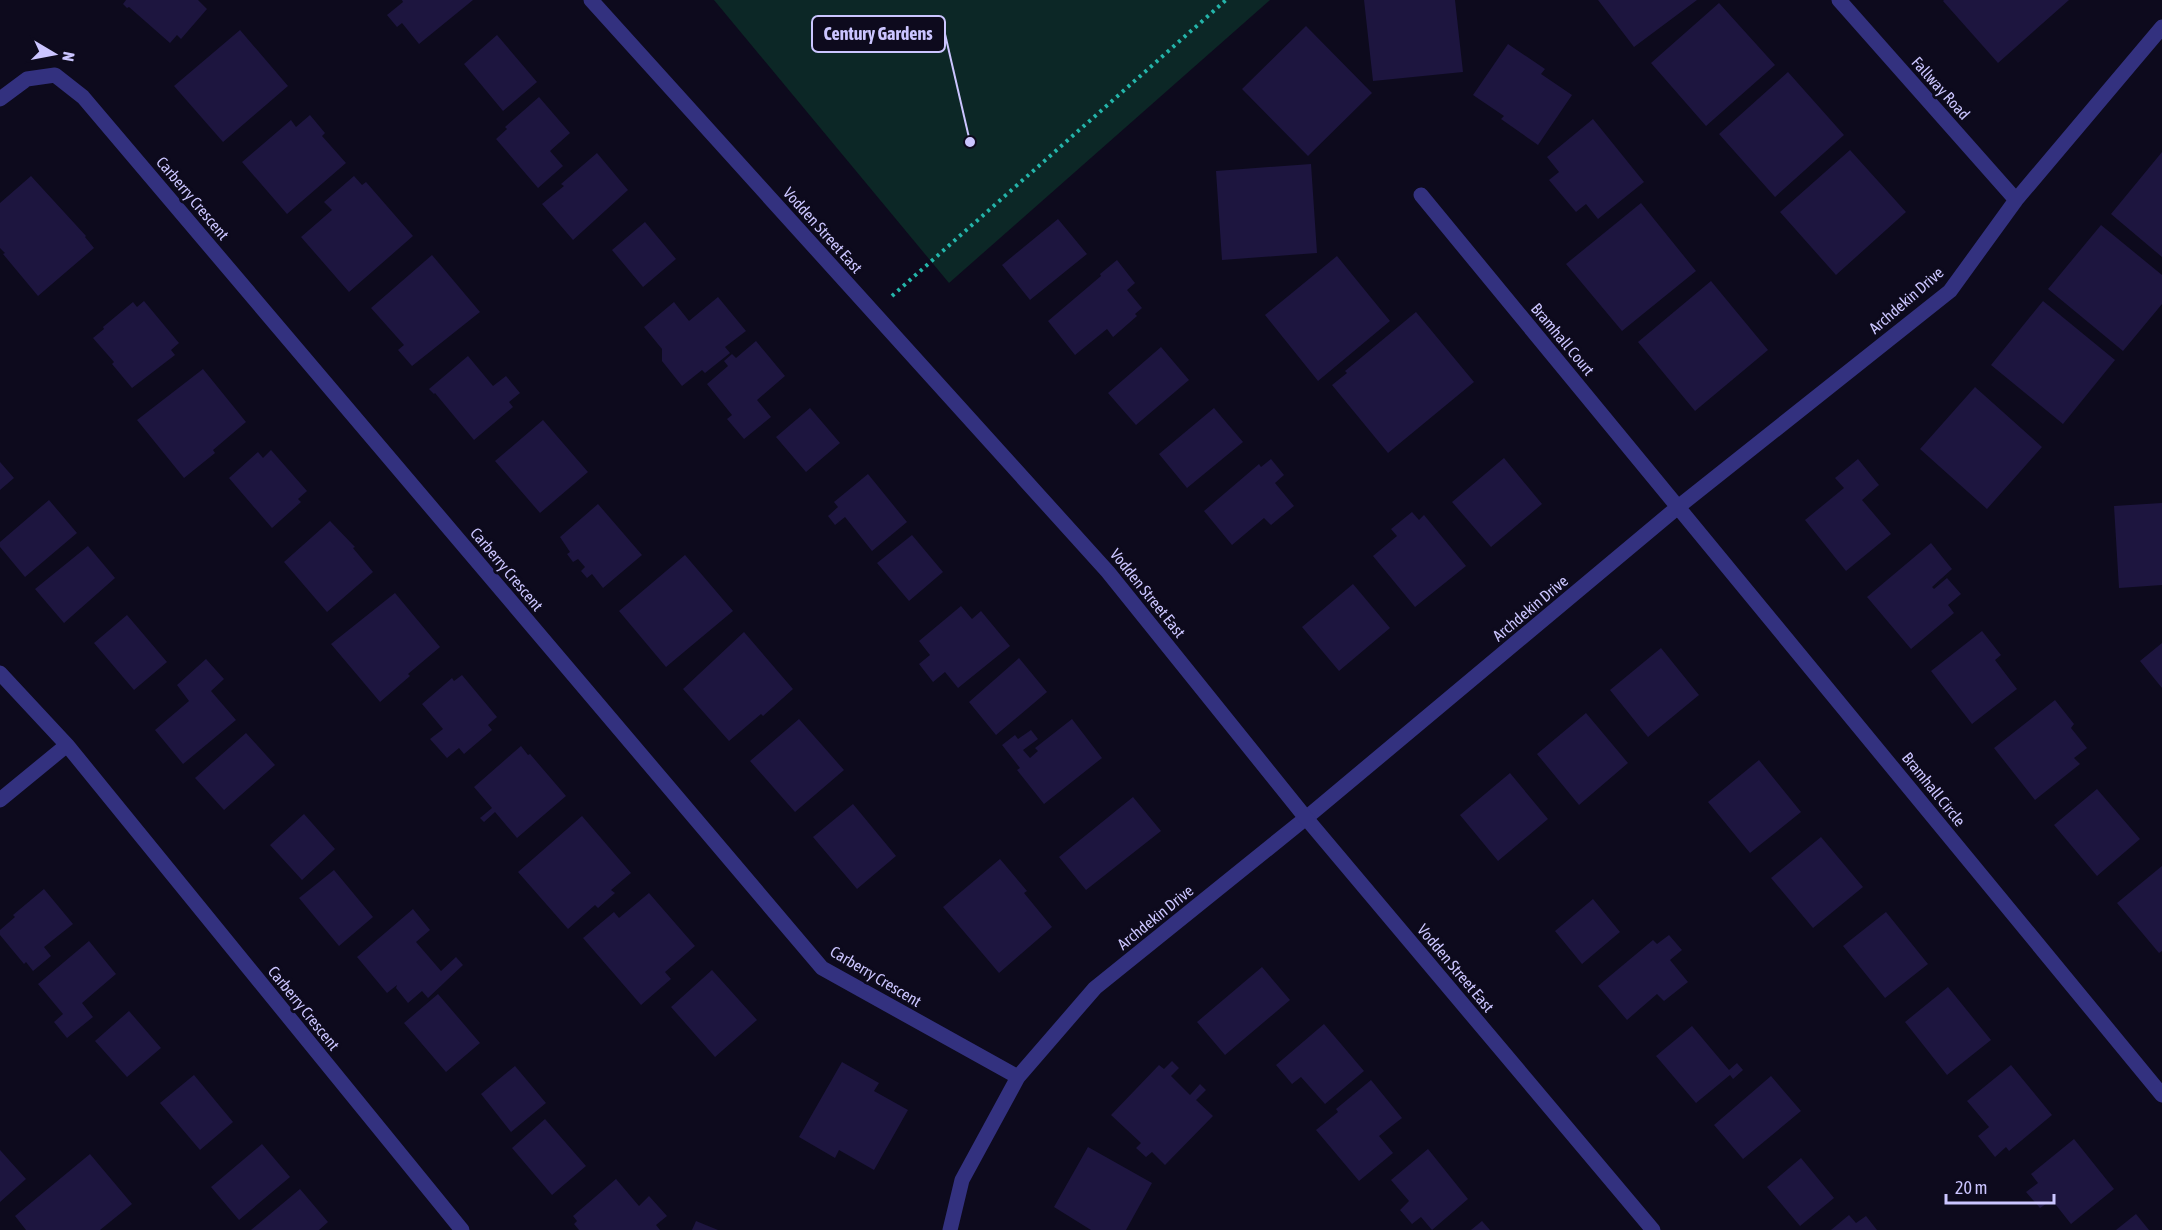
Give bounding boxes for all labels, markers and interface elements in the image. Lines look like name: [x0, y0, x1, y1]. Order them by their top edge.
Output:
callout: Century Gardens: [812, 16, 945, 52]
text: Century Gardens: [823, 23, 933, 44]
north arrow: [24, 24, 84, 84]
text: N: [59, 50, 78, 63]
street label: Fallway Road: [1907, 53, 1974, 124]
street label: Carberry Crescent: [152, 153, 233, 244]
street label: Vodden Street East: [780, 183, 866, 277]
street label: Archdekin Drive: [1865, 263, 1947, 337]
street label: Bramhall Court: [1528, 299, 1599, 379]
street label: Carberry Crescent: [466, 524, 547, 615]
street label: Vodden Street East: [1107, 545, 1190, 641]
street label: Archdekin Drive: [1489, 571, 1571, 645]
street label: Bramhall Circle: [1899, 748, 1969, 830]
street label: Archdekin Drive: [1113, 881, 1197, 953]
street label: Vodden Street East: [1414, 920, 1498, 1016]
street label: Carberry Crescent: [827, 942, 925, 1011]
street label: Carberry Crescent: [264, 962, 344, 1055]
scale bar: [1946, 1167, 2054, 1205]
text: 20 m: [1955, 1177, 1987, 1198]

